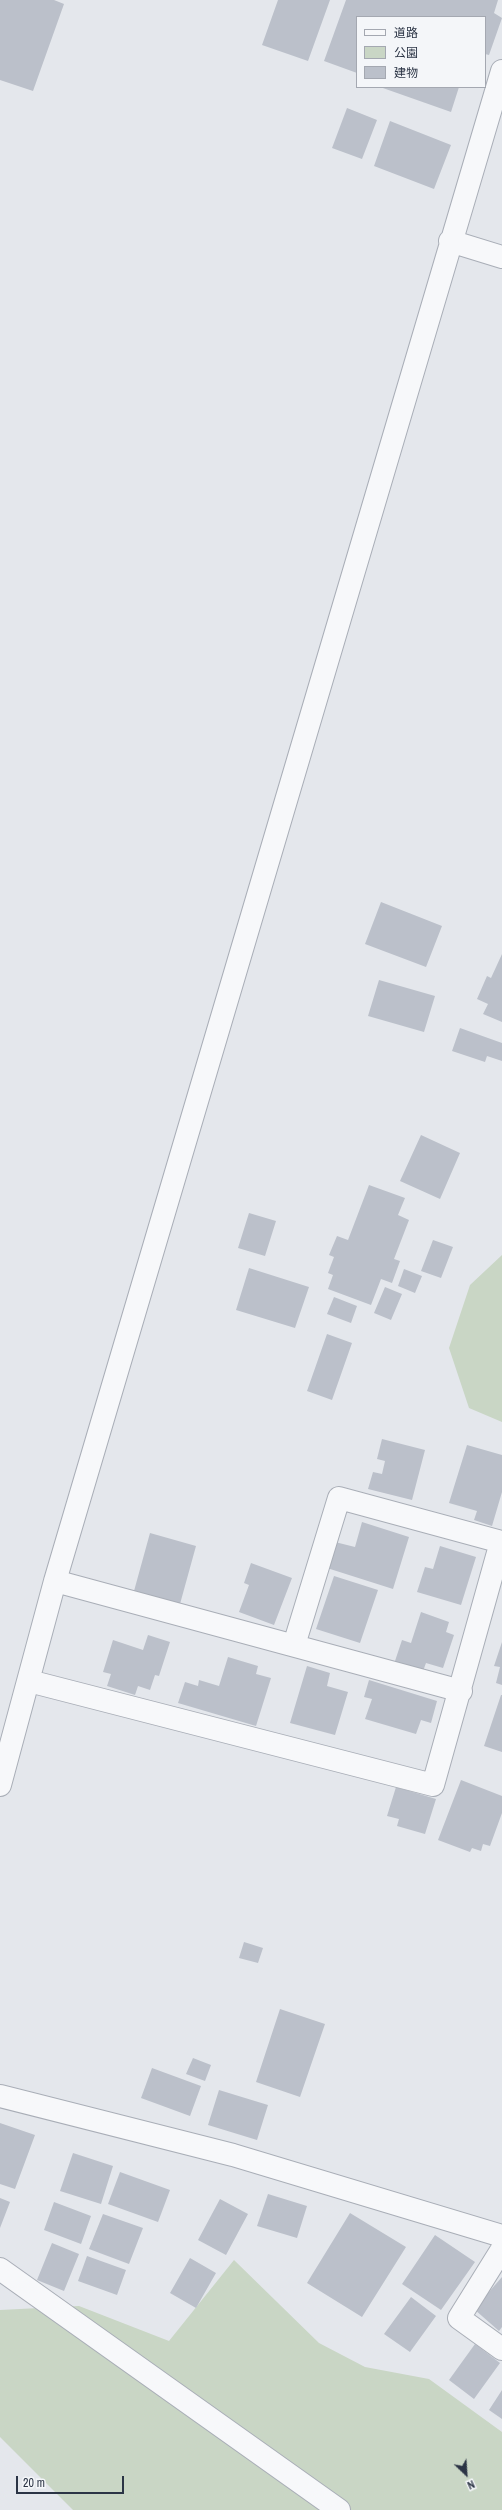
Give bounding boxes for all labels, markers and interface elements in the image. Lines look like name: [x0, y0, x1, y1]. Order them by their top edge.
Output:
legend: [356, 16, 486, 88]
text: 道路: [394, 25, 418, 41]
text: 公園: [394, 45, 418, 61]
text: 建物: [394, 65, 418, 81]
north arrow: [446, 2454, 486, 2494]
scale bar: [18, 2468, 126, 2494]
text: 20 m: [23, 2475, 45, 2491]
text: N: [465, 2477, 477, 2493]

